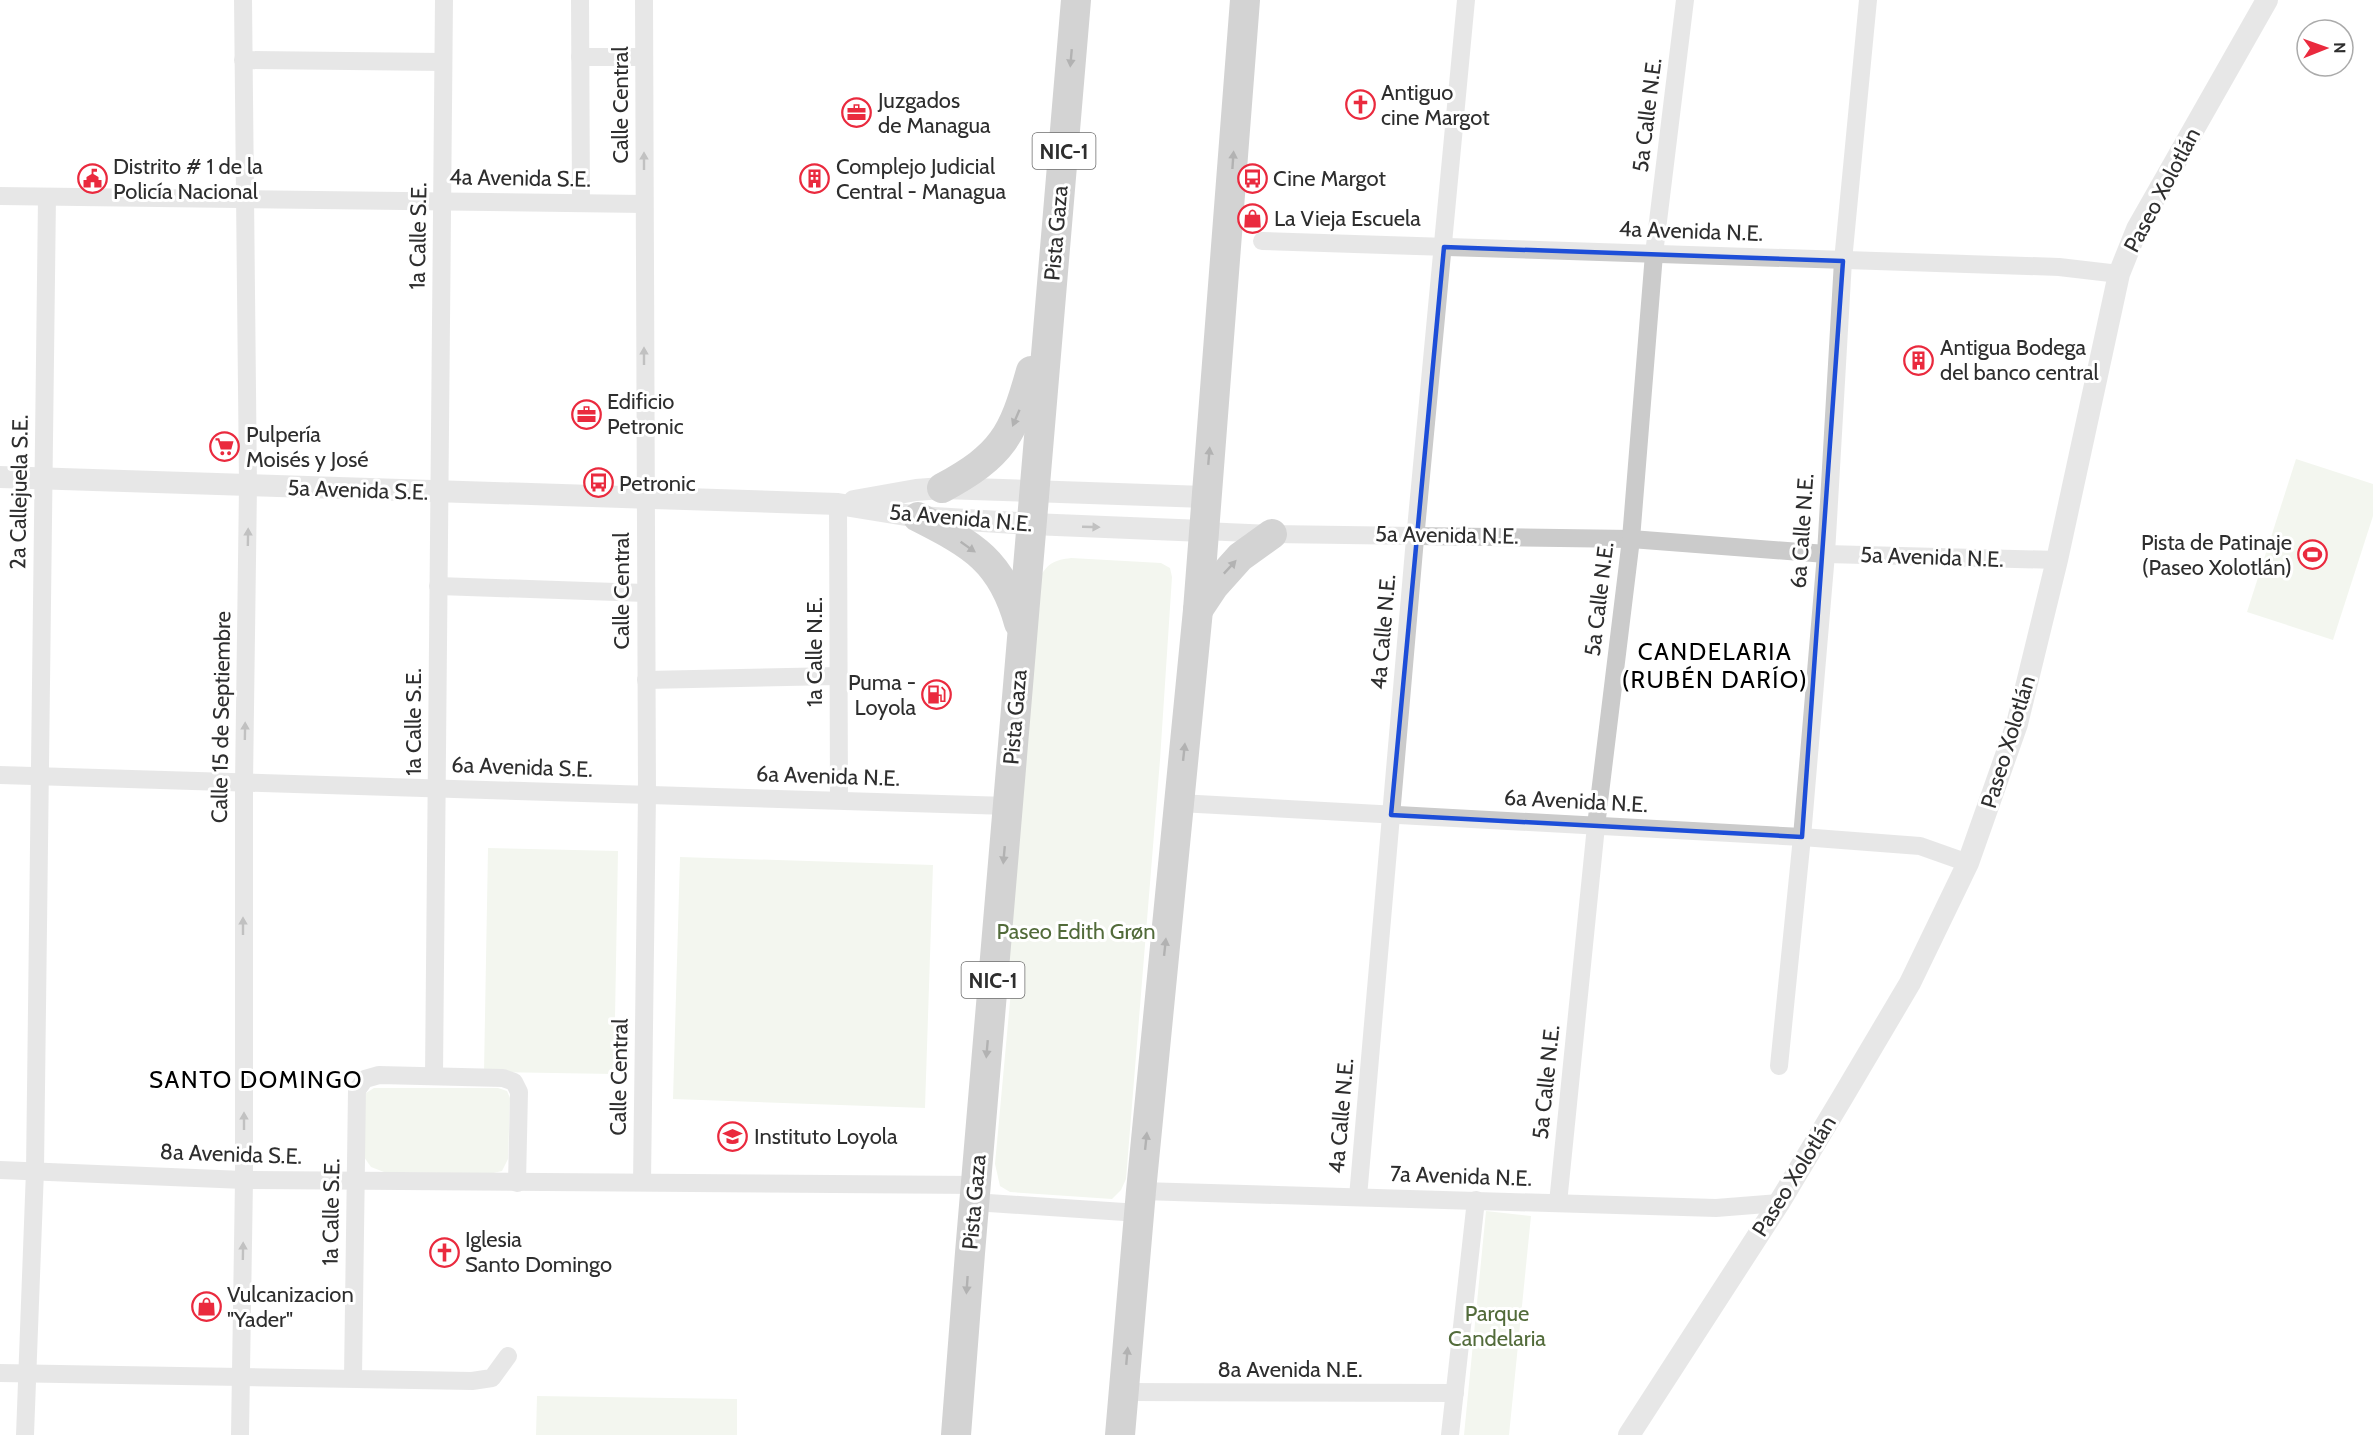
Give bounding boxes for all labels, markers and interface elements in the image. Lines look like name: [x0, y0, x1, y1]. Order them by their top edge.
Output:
north arrow: [2295, 18, 2355, 78]
text: N: [2330, 42, 2349, 54]
street label: Calle Central: [607, 46, 634, 164]
one-way arrow: [1066, 49, 1076, 68]
street label: 5a Calle N.E.: [1627, 56, 1667, 174]
place label: Antiguo cine Margot: [1381, 79, 1490, 131]
place label: Juzgados de Managua: [877, 87, 991, 139]
church icon: Antiguo cine Margot: [1344, 89, 1376, 121]
office icon: Juzgados de Managua: [841, 97, 873, 129]
street label: Paseo Xolotlán: [2118, 123, 2206, 257]
road number: NIC-1: [1032, 133, 1096, 169]
one-way arrow: [1228, 150, 1237, 169]
one-way arrow: [639, 152, 649, 171]
place label: Distrito # 1 de la Policía Nacional: [113, 153, 263, 205]
place label: Complejo Judicial Central - Managua: [836, 153, 1006, 205]
bus stop icon: Cine Margot: [1236, 162, 1268, 194]
public building icon: Distrito # 1 de la Policía Nacional: [76, 163, 108, 195]
street label: 4a Avenida S.E.: [449, 163, 591, 193]
building icon: Complejo Judicial Central - Managua: [799, 163, 831, 195]
place label: Cine Margot: [1273, 165, 1386, 192]
street label: 1a Calle S.E.: [404, 182, 432, 290]
street label: Pista Gaza: [1038, 184, 1074, 282]
shop icon: La Vieja Escuela: [1237, 202, 1269, 234]
place label: La Vieja Escuela: [1274, 205, 1421, 232]
street label: 4a Avenida N.E.: [1618, 215, 1764, 247]
place label: Antigua Bodega del banco central: [1940, 334, 2100, 386]
building icon: Antigua Bodega del banco central: [1903, 344, 1935, 376]
one-way arrow: [639, 347, 649, 366]
place label: Edificio Petronic: [607, 388, 684, 440]
office icon: Edificio Petronic: [570, 398, 602, 430]
one-way arrow: [1011, 409, 1020, 427]
street label: 2a Callejuela S.E.: [4, 414, 34, 570]
place label: Pulpería Moisés y José: [246, 421, 369, 473]
supermarket icon: Pulpería Moisés y José: [209, 431, 241, 463]
one-way arrow: [1204, 446, 1214, 465]
bus stop icon: Petronic: [582, 467, 614, 499]
place label: Petronic: [619, 470, 696, 497]
street label: 6a Calle N.E.: [1785, 472, 1819, 590]
street label: 5a Avenida S.E.: [287, 474, 429, 506]
street label: 5a Avenida N.E.: [888, 498, 1034, 538]
street label: 5a Avenida N.E.: [1375, 520, 1519, 550]
one-way arrow: [1081, 522, 1100, 531]
one-way arrow: [243, 527, 253, 546]
place label: Pista de Patinaje (Paseo Xolotlán): [2141, 529, 2292, 581]
street label: Calle Central: [608, 532, 635, 650]
sports icon: Pista de Patinaje (Paseo Xolotlán): [2297, 539, 2329, 571]
street label: 5a Calle N.E.: [1579, 540, 1619, 658]
one-way arrow: [960, 541, 976, 553]
street label: 5a Avenida N.E.: [1860, 541, 2004, 573]
one-way arrow: [1223, 560, 1237, 575]
street label: 4a Calle N.E.: [1365, 573, 1401, 691]
street label: 1a Calle N.E.: [801, 597, 828, 707]
street label: Calle 15 de Septiembre: [206, 611, 236, 823]
district label: CANDELARIA (RUBÉN DARÍO): [1622, 637, 1808, 694]
street label: 1a Calle S.E.: [400, 668, 427, 776]
street label: Pista Gaza: [997, 668, 1033, 766]
place label: Puma - Loyola: [848, 669, 916, 721]
street label: Paseo Xolotlán: [1975, 672, 2041, 812]
fuel station icon: Puma - Loyola: [921, 679, 953, 711]
one-way arrow: [240, 722, 250, 741]
one-way arrow: [1179, 743, 1188, 762]
street label: 6a Avenida S.E.: [451, 751, 593, 783]
street label: 6a Avenida N.E.: [755, 760, 901, 792]
street label: 6a Avenida N.E.: [1503, 784, 1649, 818]
one-way arrow: [999, 845, 1009, 864]
one-way arrow: [238, 917, 248, 936]
park label: Paseo Edith Grøn: [997, 918, 1155, 945]
one-way arrow: [1160, 937, 1170, 956]
road number: NIC-1: [962, 962, 1024, 998]
street label: Calle Central: [604, 1017, 634, 1136]
street label: 5a Calle N.E.: [1527, 1023, 1565, 1141]
one-way arrow: [982, 1039, 992, 1058]
street label: 4a Calle N.E.: [1323, 1057, 1359, 1175]
district label: SANTO DOMINGO: [149, 1065, 363, 1094]
street label: Paseo Xolotlán: [1746, 1111, 1842, 1241]
one-way arrow: [239, 1112, 249, 1131]
school or university icon: Instituto Loyola: [717, 1120, 749, 1152]
place label: Instituto Loyola: [754, 1123, 898, 1150]
one-way arrow: [1141, 1131, 1151, 1150]
street label: 8a Avenida S.E.: [159, 1138, 303, 1170]
street label: Pista Gaza: [956, 1153, 992, 1251]
street label: 1a Calle S.E.: [317, 1158, 345, 1266]
street label: 7a Avenida N.E.: [1390, 1160, 1532, 1192]
place label: Iglesia Santo Domingo: [465, 1226, 612, 1278]
church icon: Iglesia Santo Domingo: [428, 1236, 460, 1268]
one-way arrow: [238, 1241, 247, 1260]
one-way arrow: [963, 1276, 972, 1295]
place label: Vulcanizacion "Yader": [227, 1281, 354, 1333]
shop icon: Vulcanizacion "Yader": [190, 1291, 222, 1323]
park label: Parque Candelaria: [1448, 1300, 1546, 1352]
one-way arrow: [1122, 1346, 1132, 1365]
street label: 8a Avenida N.E.: [1217, 1356, 1363, 1383]

